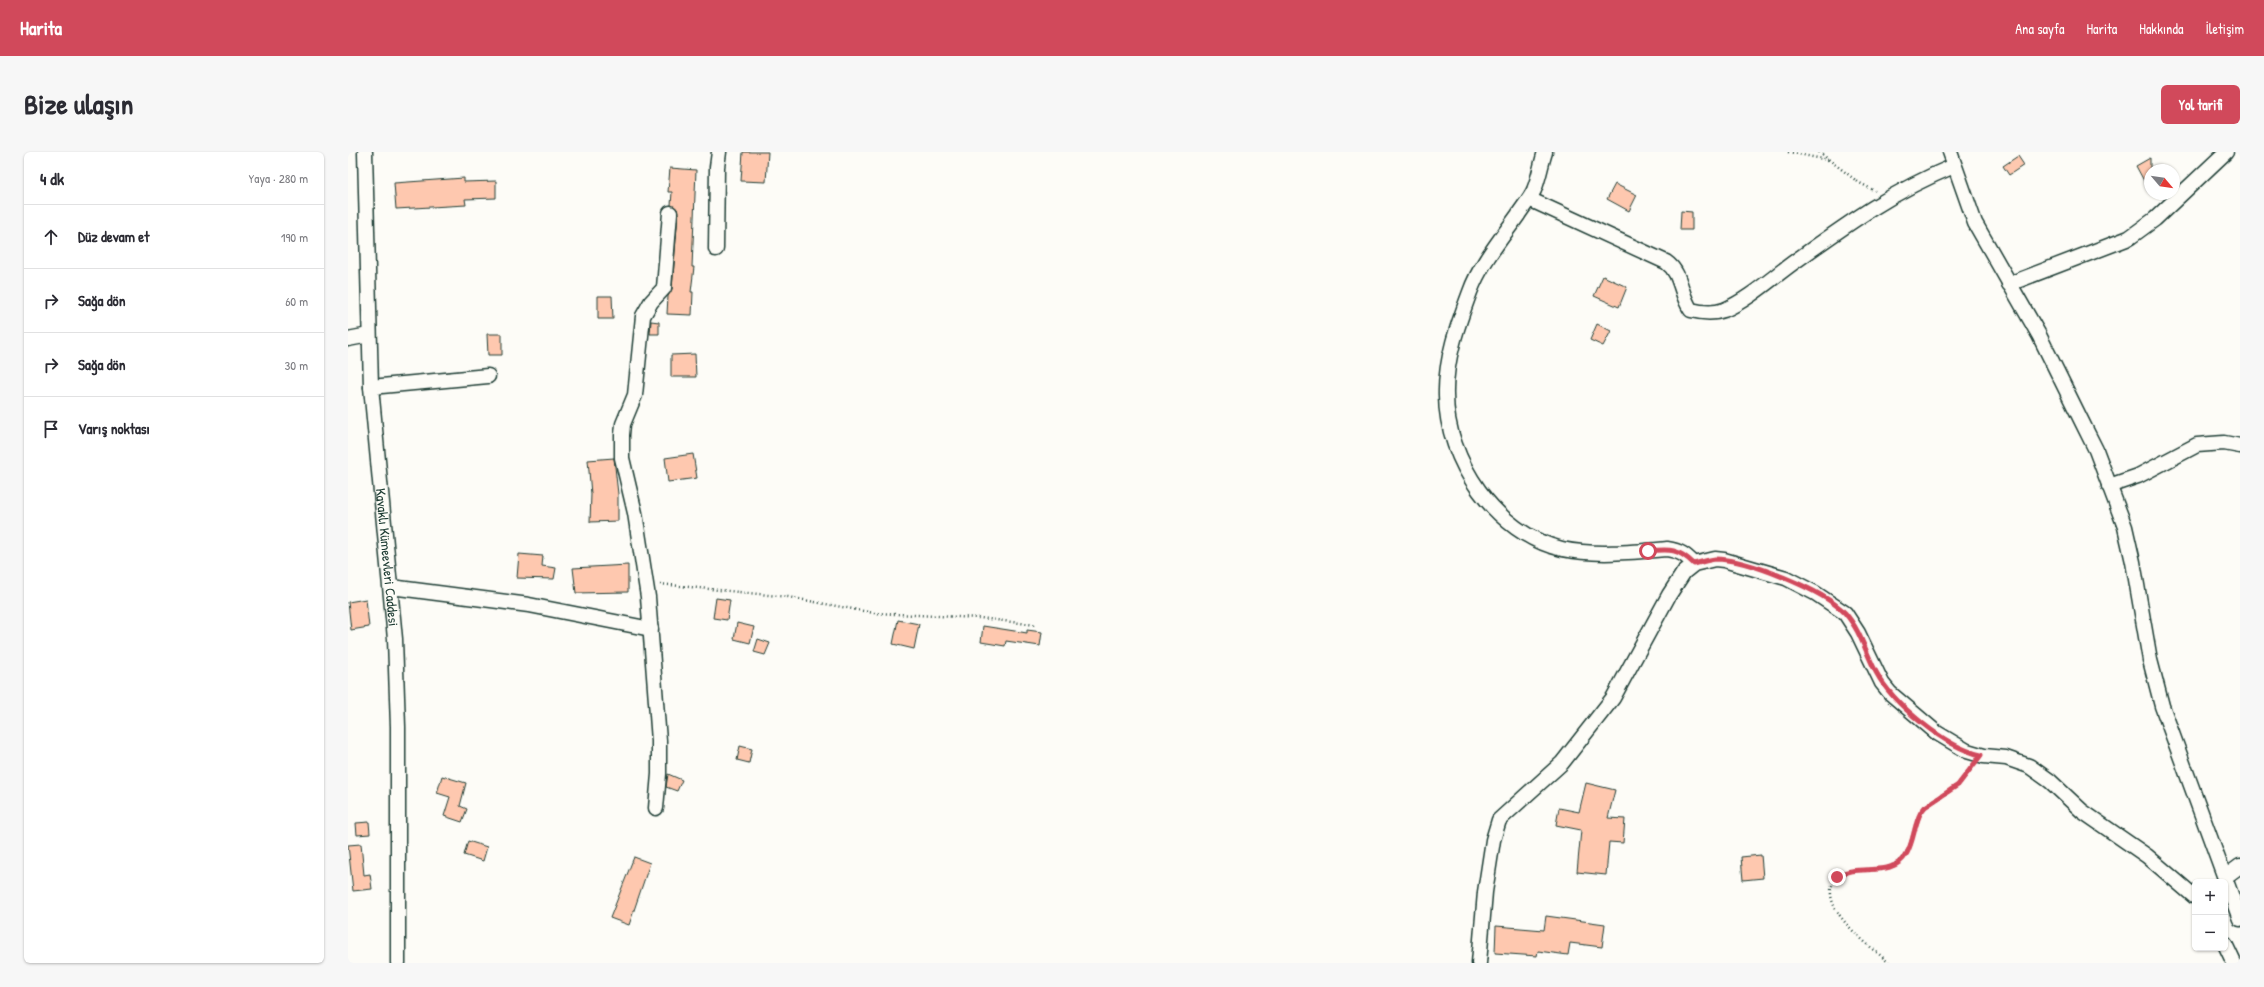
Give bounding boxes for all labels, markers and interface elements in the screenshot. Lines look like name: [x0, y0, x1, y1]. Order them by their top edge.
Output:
text: Harita: [20, 15, 62, 41]
text: Ana sayfa: [2015, 19, 2064, 38]
text: Harita: [2086, 19, 2117, 38]
text: Hakkında: [2139, 19, 2183, 38]
text: İletişim: [2205, 19, 2244, 38]
text: Bize ulaşın: [24, 85, 133, 123]
button: Yol tarifi: [2161, 85, 2240, 124]
north arrow: [2144, 164, 2180, 200]
text: 4 dk: [40, 167, 64, 190]
text: Yaya · 280 m: [249, 169, 308, 187]
icon: ahead: [40, 226, 62, 248]
text: Düz devam et: [78, 226, 149, 247]
text: 190 m: [281, 228, 308, 246]
icon: right: [40, 290, 62, 312]
text: Sağa dön: [78, 290, 125, 311]
text: 60 m: [285, 292, 308, 310]
icon: right: [40, 354, 62, 376]
text: Sağa dön: [78, 354, 125, 375]
text: 30 m: [285, 356, 308, 374]
icon: arrive: [40, 418, 62, 440]
text: Varış noktası: [78, 418, 150, 439]
street label: Kavaklı Kümeevleri Caddesi: [372, 487, 404, 627]
route start: [1639, 542, 1657, 560]
route end: [1828, 868, 1846, 886]
map controls: [2192, 879, 2228, 951]
button: +: [2192, 879, 2228, 915]
button: −: [2192, 915, 2228, 951]

